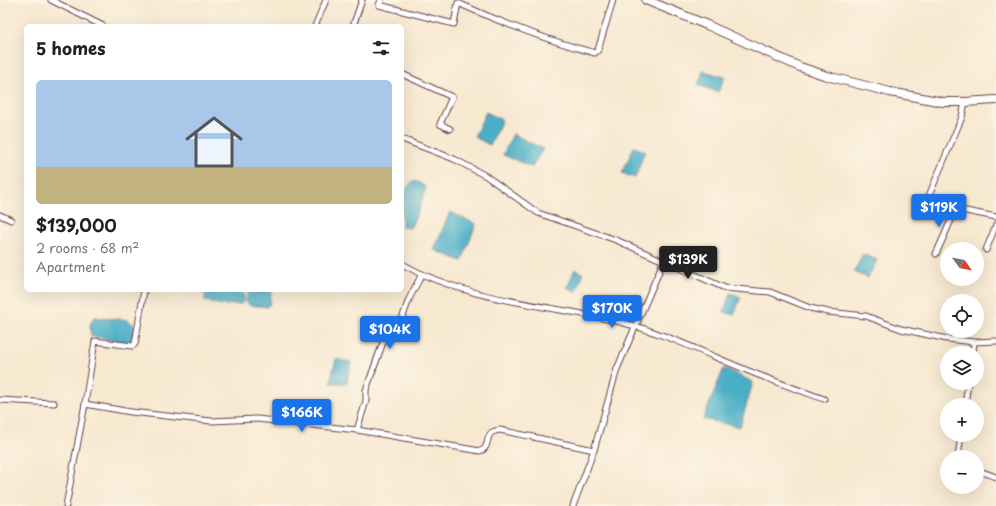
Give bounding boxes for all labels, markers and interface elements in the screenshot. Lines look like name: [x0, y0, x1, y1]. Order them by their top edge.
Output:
text: 5 homes: [36, 35, 106, 61]
icon: filters: [370, 37, 392, 59]
icon: home: [178, 106, 250, 178]
pin: $119K: [911, 194, 967, 228]
text: $119K: [920, 197, 958, 216]
text: $139,000: [36, 212, 117, 238]
text: 2 rooms · 68 m²: [36, 238, 139, 257]
north arrow: [940, 242, 984, 286]
map controls: [940, 242, 984, 494]
pin: $139K: [660, 246, 716, 280]
text: $139K: [668, 249, 708, 268]
text: Apartment: [36, 257, 105, 276]
button: locate: [940, 294, 984, 338]
pin: $170K: [584, 295, 640, 329]
text: $170K: [592, 298, 632, 317]
pin: $104K: [362, 316, 418, 350]
text: $104K: [369, 319, 411, 338]
button: layers: [940, 346, 984, 390]
button: +: [940, 398, 984, 442]
pin: $166K: [274, 399, 330, 433]
text: $166K: [281, 402, 323, 421]
button: −: [940, 450, 984, 494]

